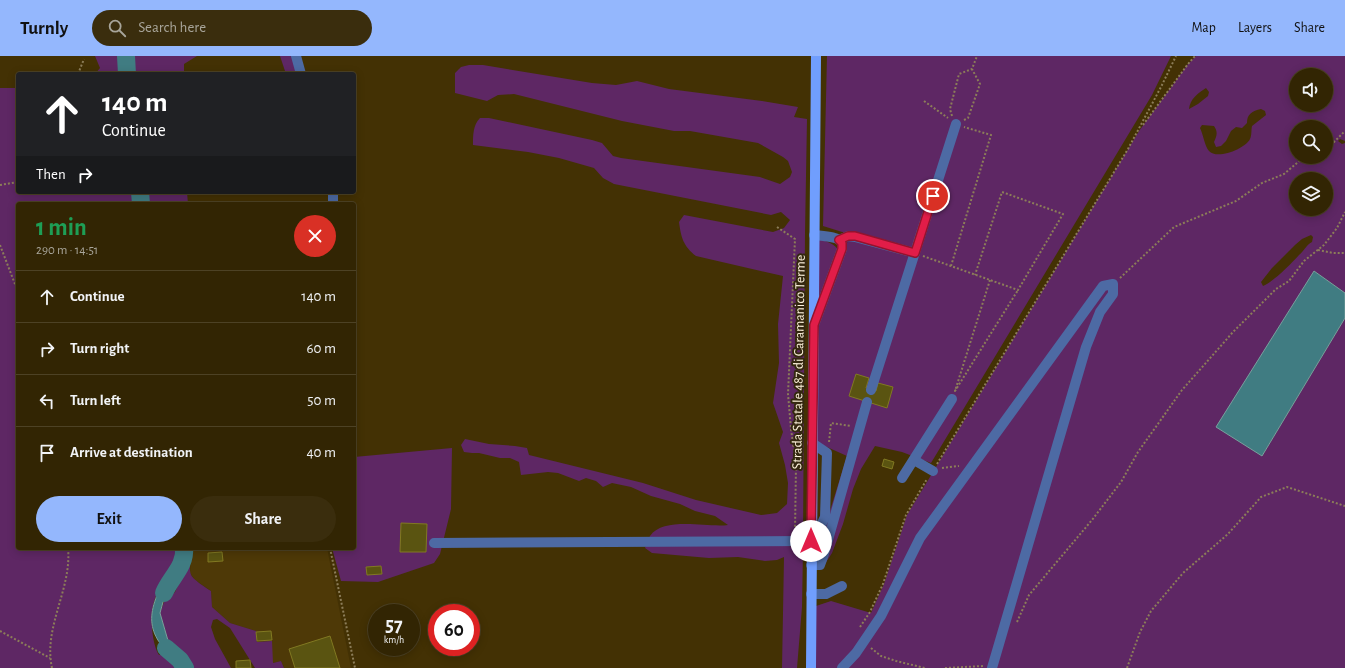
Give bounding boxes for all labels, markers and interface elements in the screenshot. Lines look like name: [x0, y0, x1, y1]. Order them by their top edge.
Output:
search box: [92, 10, 372, 46]
icon: search: [106, 17, 128, 39]
text: Turnly: [20, 19, 68, 38]
text: Search here: [138, 20, 206, 35]
text: Map: [1191, 21, 1216, 35]
text: Layers: [1238, 21, 1272, 35]
text: Share: [1294, 21, 1325, 35]
map controls: [1289, 68, 1333, 216]
button: sound: [1289, 68, 1333, 112]
icon: ahead: [36, 88, 88, 140]
text: 140 m: [102, 89, 168, 117]
button: search: [1289, 120, 1333, 164]
text: Continue: [102, 122, 166, 140]
icon: right: [74, 164, 96, 186]
text: Then: [36, 167, 66, 182]
button: layers: [1289, 172, 1333, 216]
pin: [916, 179, 950, 213]
icon: arrive: [922, 185, 944, 207]
button: close: [294, 215, 336, 257]
text: 1 min: [36, 216, 87, 240]
text: 290 m · 14:51: [36, 244, 98, 257]
street label: Strada Statale 487 di Caramanico Terme: [790, 255, 808, 469]
icon: ahead: [36, 286, 58, 308]
text: Continue: [70, 289, 125, 304]
text: 140 m: [301, 289, 336, 304]
icon: right: [36, 338, 58, 360]
text: Turn right: [70, 341, 129, 356]
text: 60 m: [307, 341, 336, 356]
icon: left: [36, 390, 58, 412]
text: Turn left: [70, 393, 121, 408]
text: 50 m: [307, 393, 336, 408]
icon: arrive: [36, 442, 58, 464]
text: Arrive at destination: [70, 445, 193, 460]
text: 40 m: [306, 445, 336, 460]
button: Exit: [36, 496, 182, 542]
button: Share: [190, 496, 336, 542]
position arrow: [790, 520, 832, 562]
speed limit sign: 60: [428, 604, 480, 656]
text: 57: [385, 615, 403, 635]
text: km/h: [384, 635, 404, 645]

